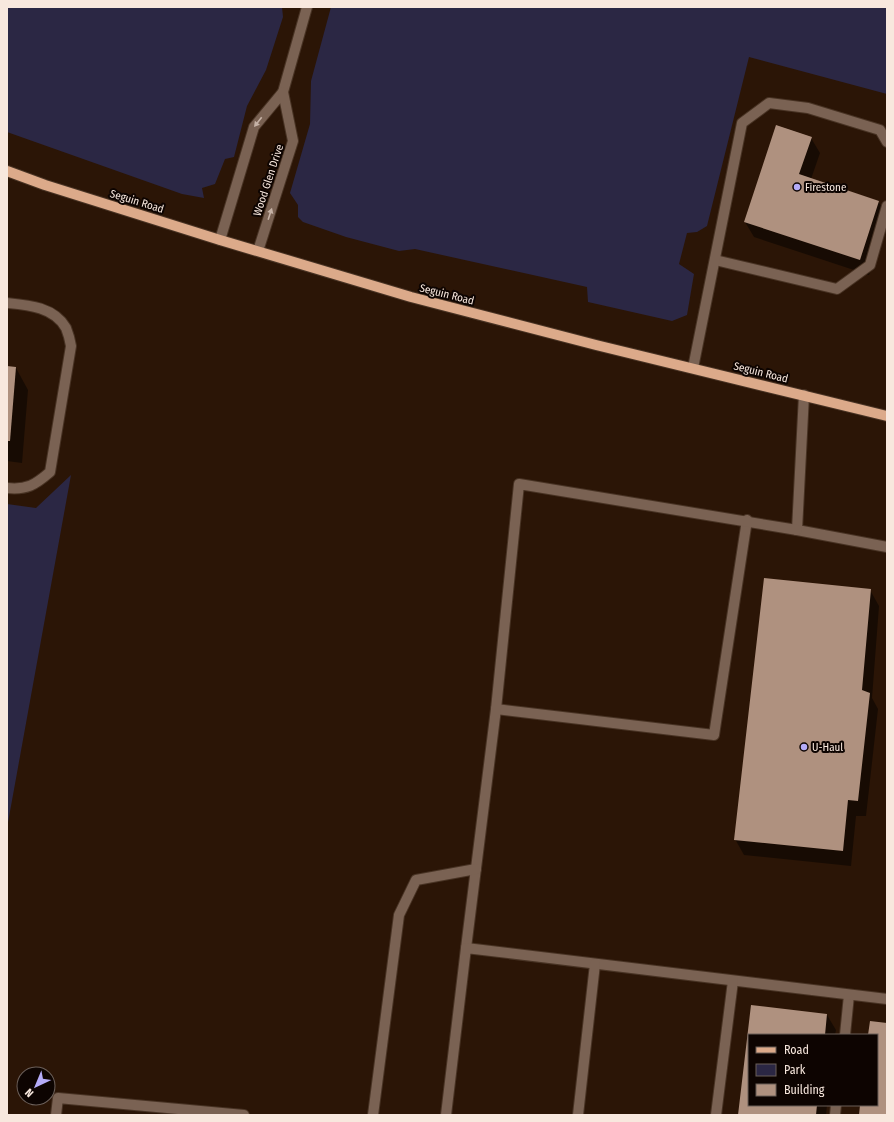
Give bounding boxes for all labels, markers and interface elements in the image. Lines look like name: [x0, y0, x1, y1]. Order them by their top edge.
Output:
one-way arrow: [254, 117, 263, 128]
street label: Wood Glen Drive: [251, 143, 286, 218]
place label: Firestone: [805, 181, 846, 194]
marker: Firestone: [792, 182, 802, 192]
street label: Seguin Road: [108, 187, 165, 216]
one-way arrow: [267, 208, 273, 220]
street label: Seguin Road: [418, 281, 475, 308]
street label: Seguin Road: [732, 359, 789, 386]
place label: U-Haul: [812, 741, 843, 754]
marker: U-Haul: [799, 742, 809, 752]
legend: [748, 1034, 878, 1106]
text: Road: [784, 1043, 809, 1057]
text: Park: [784, 1063, 806, 1077]
north arrow: [16, 1066, 56, 1106]
text: Building: [784, 1083, 825, 1097]
text: N: [23, 1086, 36, 1100]

